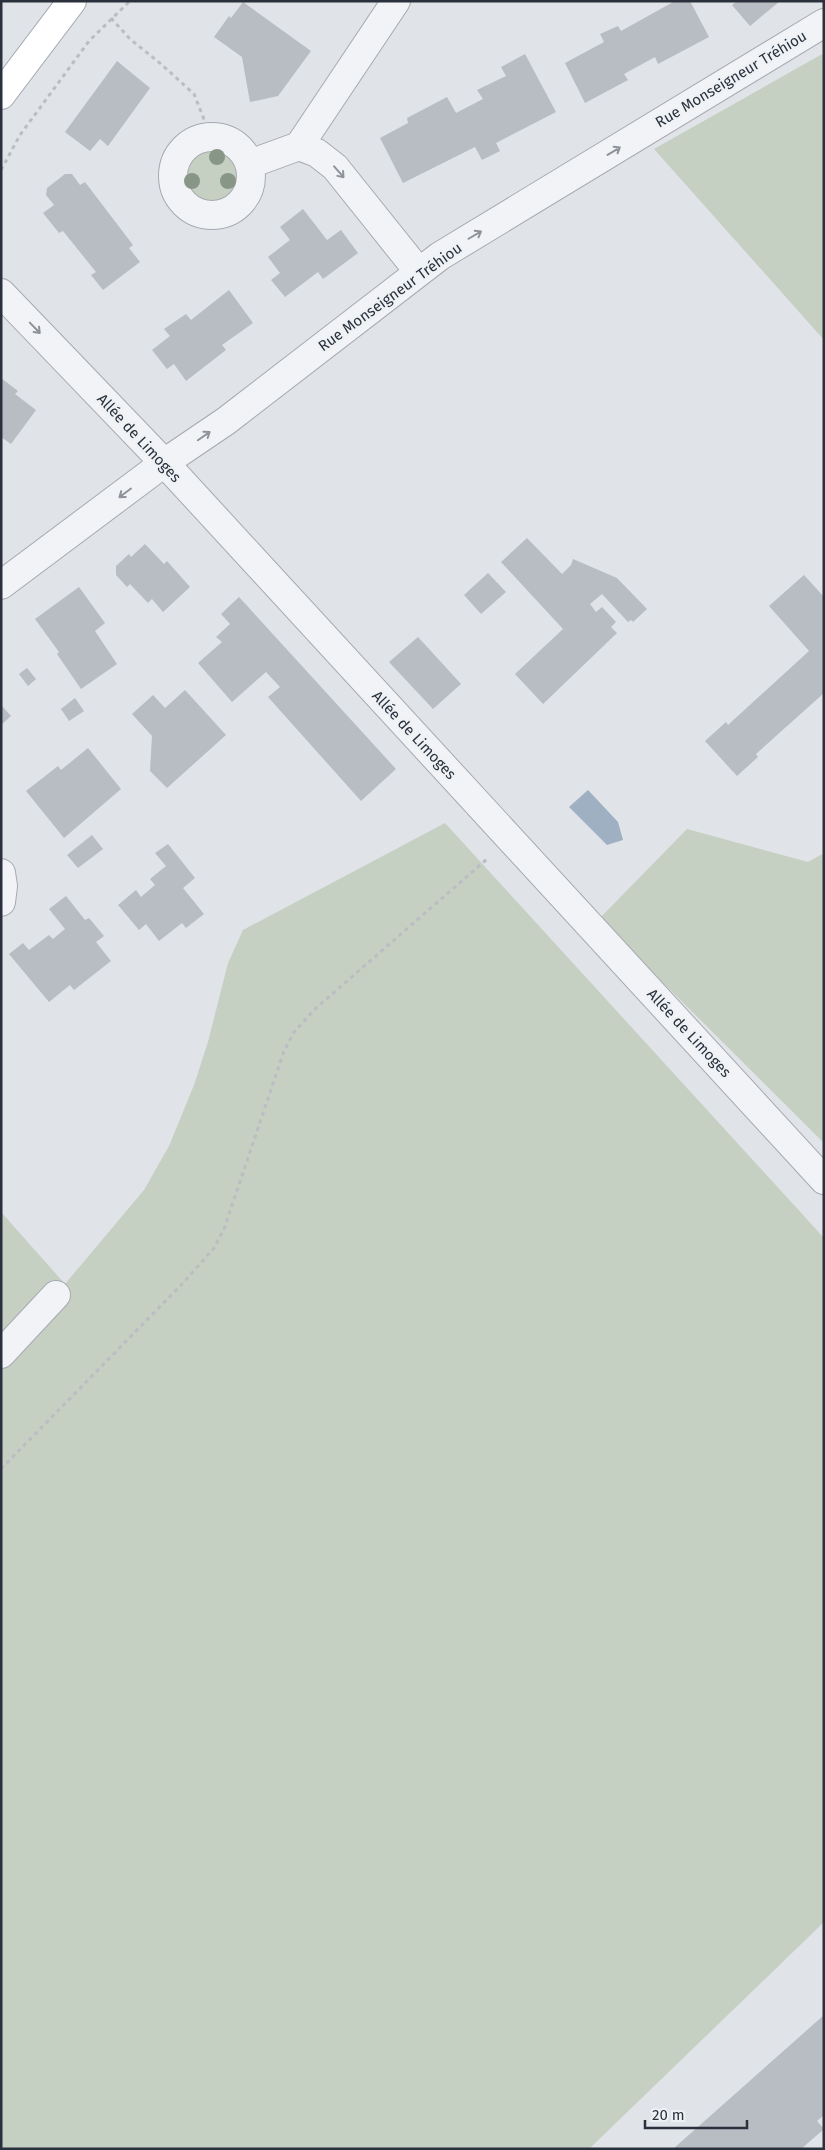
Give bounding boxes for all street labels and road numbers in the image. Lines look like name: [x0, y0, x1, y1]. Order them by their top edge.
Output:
street label: Rue Monseigneur Tréhiou: [652, 27, 810, 131]
street label: Rue Monseigneur Tréhiou: [315, 239, 465, 355]
street label: Allée de Limoges: [93, 390, 185, 486]
street label: Allée de Limoges: [368, 687, 460, 783]
street label: Allée de Limoges: [643, 985, 735, 1081]

